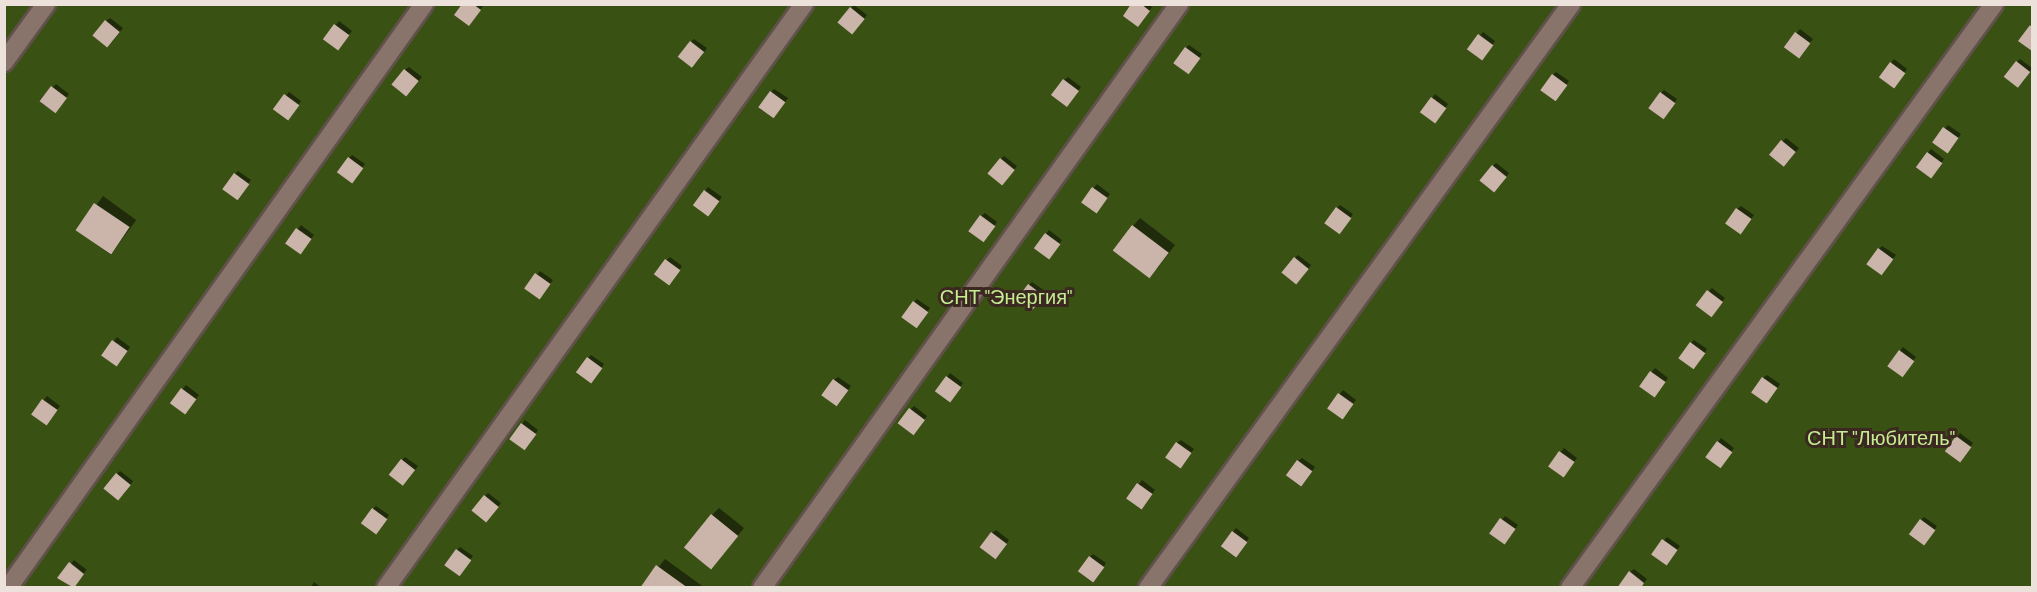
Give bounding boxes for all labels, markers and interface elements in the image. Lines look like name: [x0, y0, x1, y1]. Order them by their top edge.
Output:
park label: СНТ "Энергия": [940, 284, 1072, 308]
park label: СНТ "Любитель": [1807, 425, 1955, 449]

